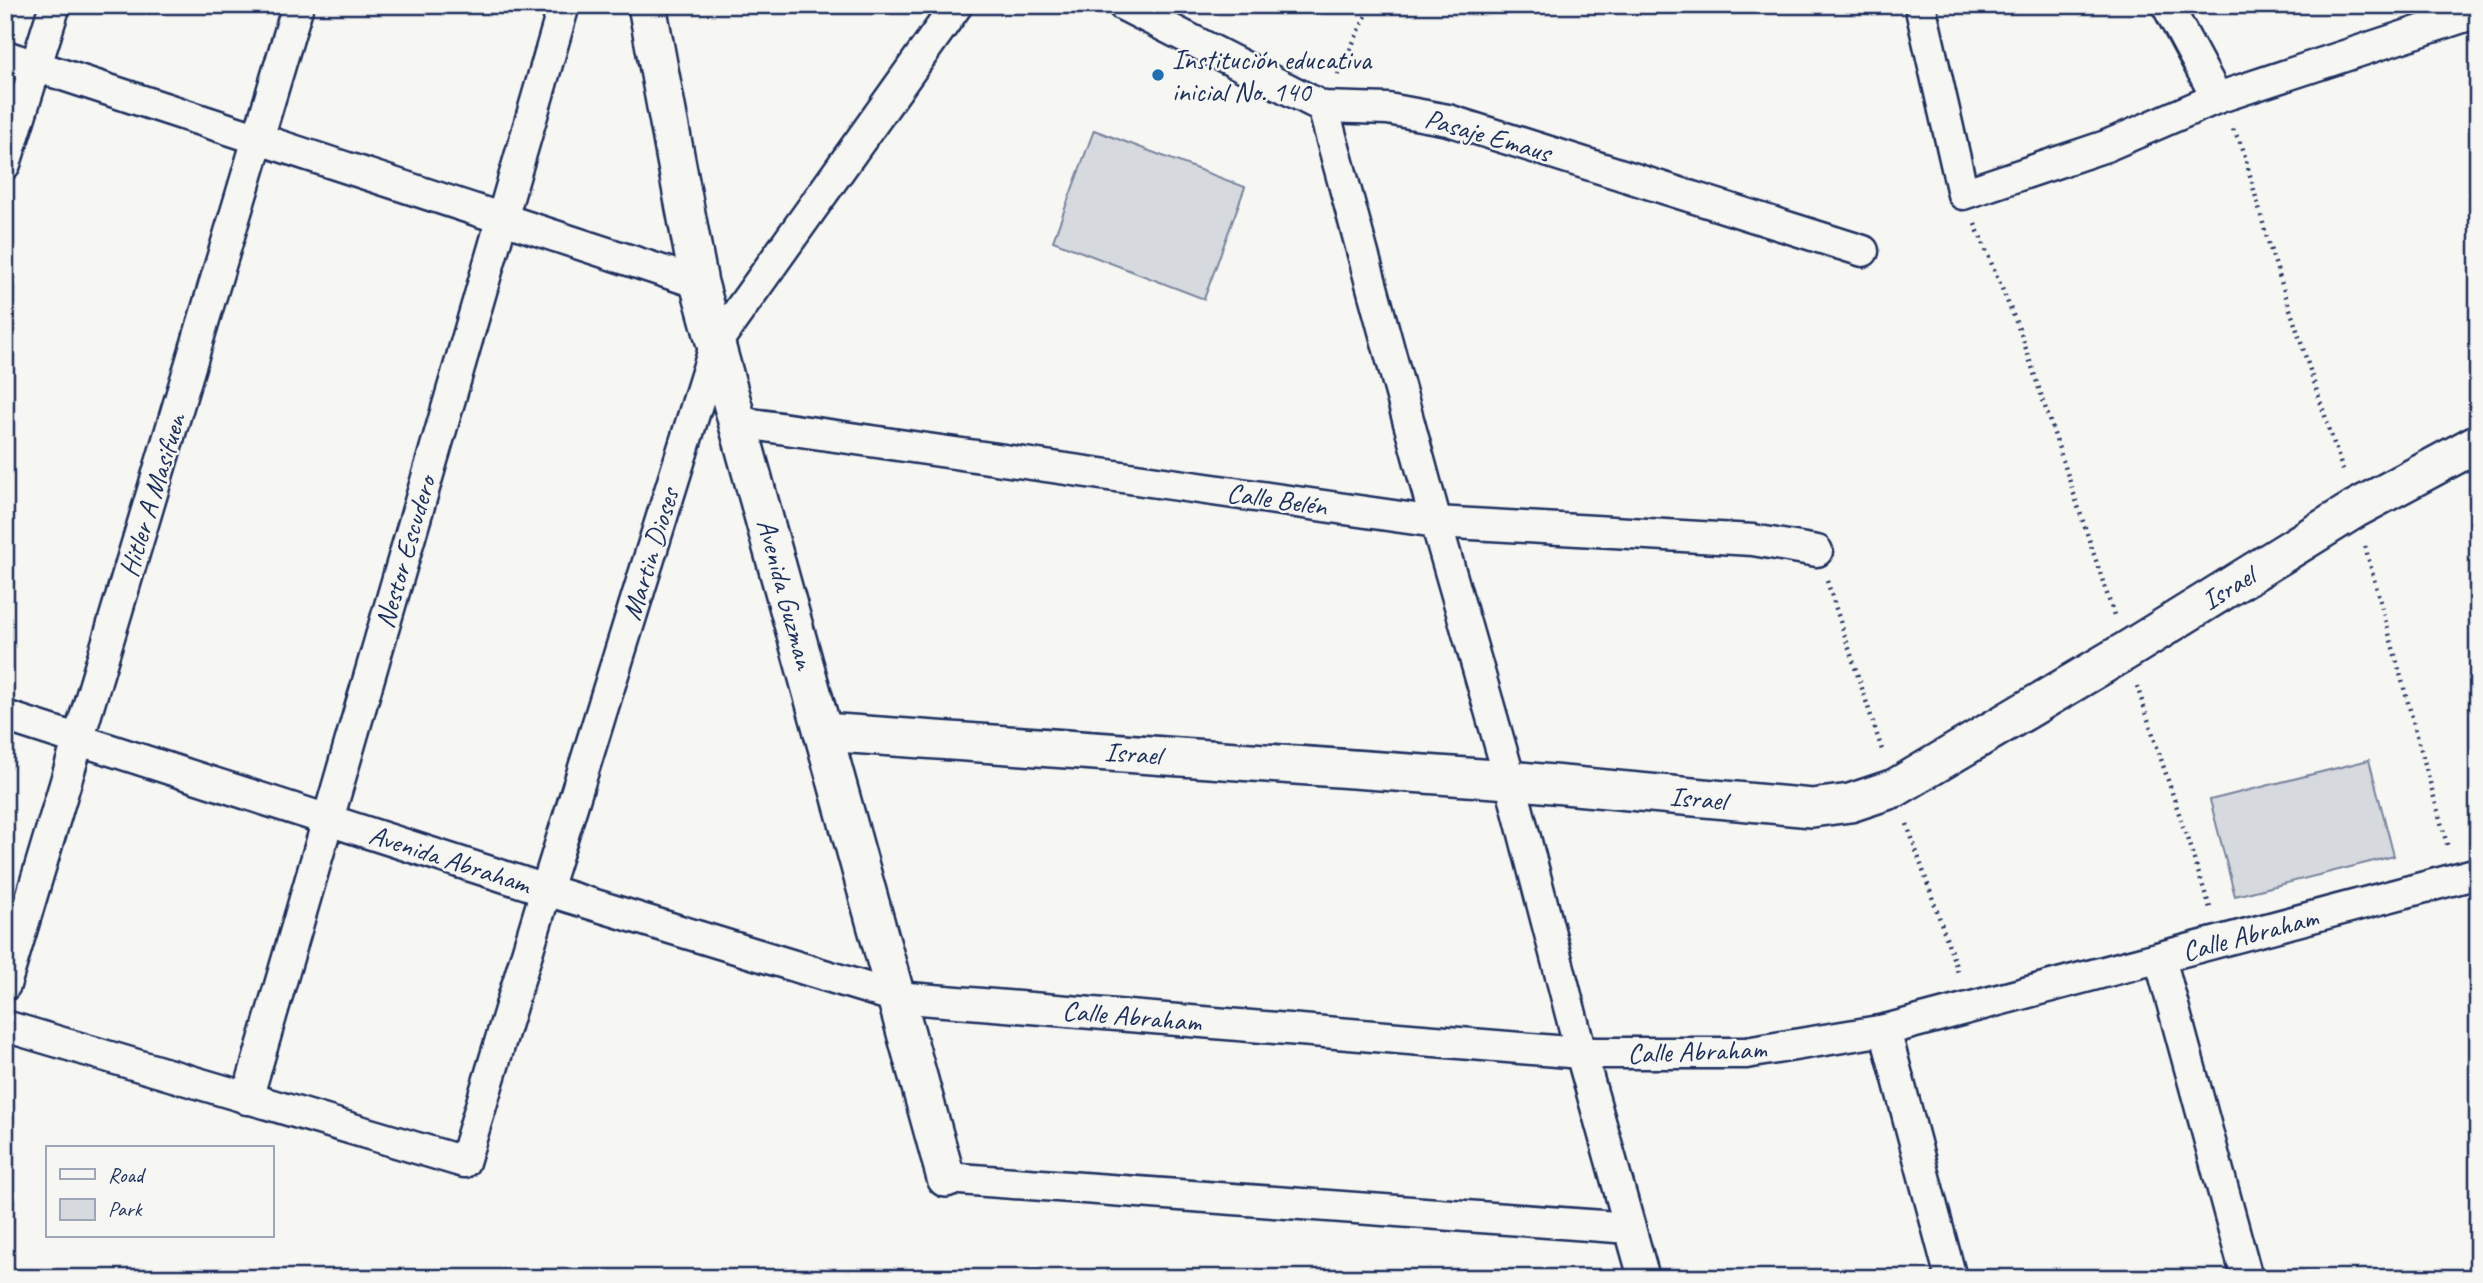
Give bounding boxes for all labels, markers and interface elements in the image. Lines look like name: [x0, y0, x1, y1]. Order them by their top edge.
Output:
place label: Institución educativa inicial No. 140: [1172, 42, 1373, 109]
marker: Institución educativa inicial No. 140: [1150, 67, 1166, 83]
street label: Pasaje Emaus: [1421, 100, 1557, 170]
street label: Hitler A Masifuen: [111, 408, 194, 581]
street label: Nestor Escudero: [367, 469, 444, 632]
street label: Calle Belén: [1225, 475, 1331, 524]
street label: Martin Dioses: [613, 482, 687, 624]
street label: Avenida Guzman: [749, 515, 823, 674]
street label: Israel: [2195, 555, 2266, 618]
street label: Israel: [1104, 734, 1168, 773]
street label: Israel: [1668, 778, 1733, 818]
street label: Avenida Abraham: [365, 816, 537, 902]
street label: Calle Abraham: [2178, 899, 2323, 969]
street label: Calle Abraham: [1061, 992, 1204, 1040]
street label: Calle Abraham: [1627, 1031, 1768, 1071]
legend: [46, 1146, 273, 1238]
text: Road: [108, 1162, 147, 1188]
text: Park: [108, 1196, 143, 1222]

